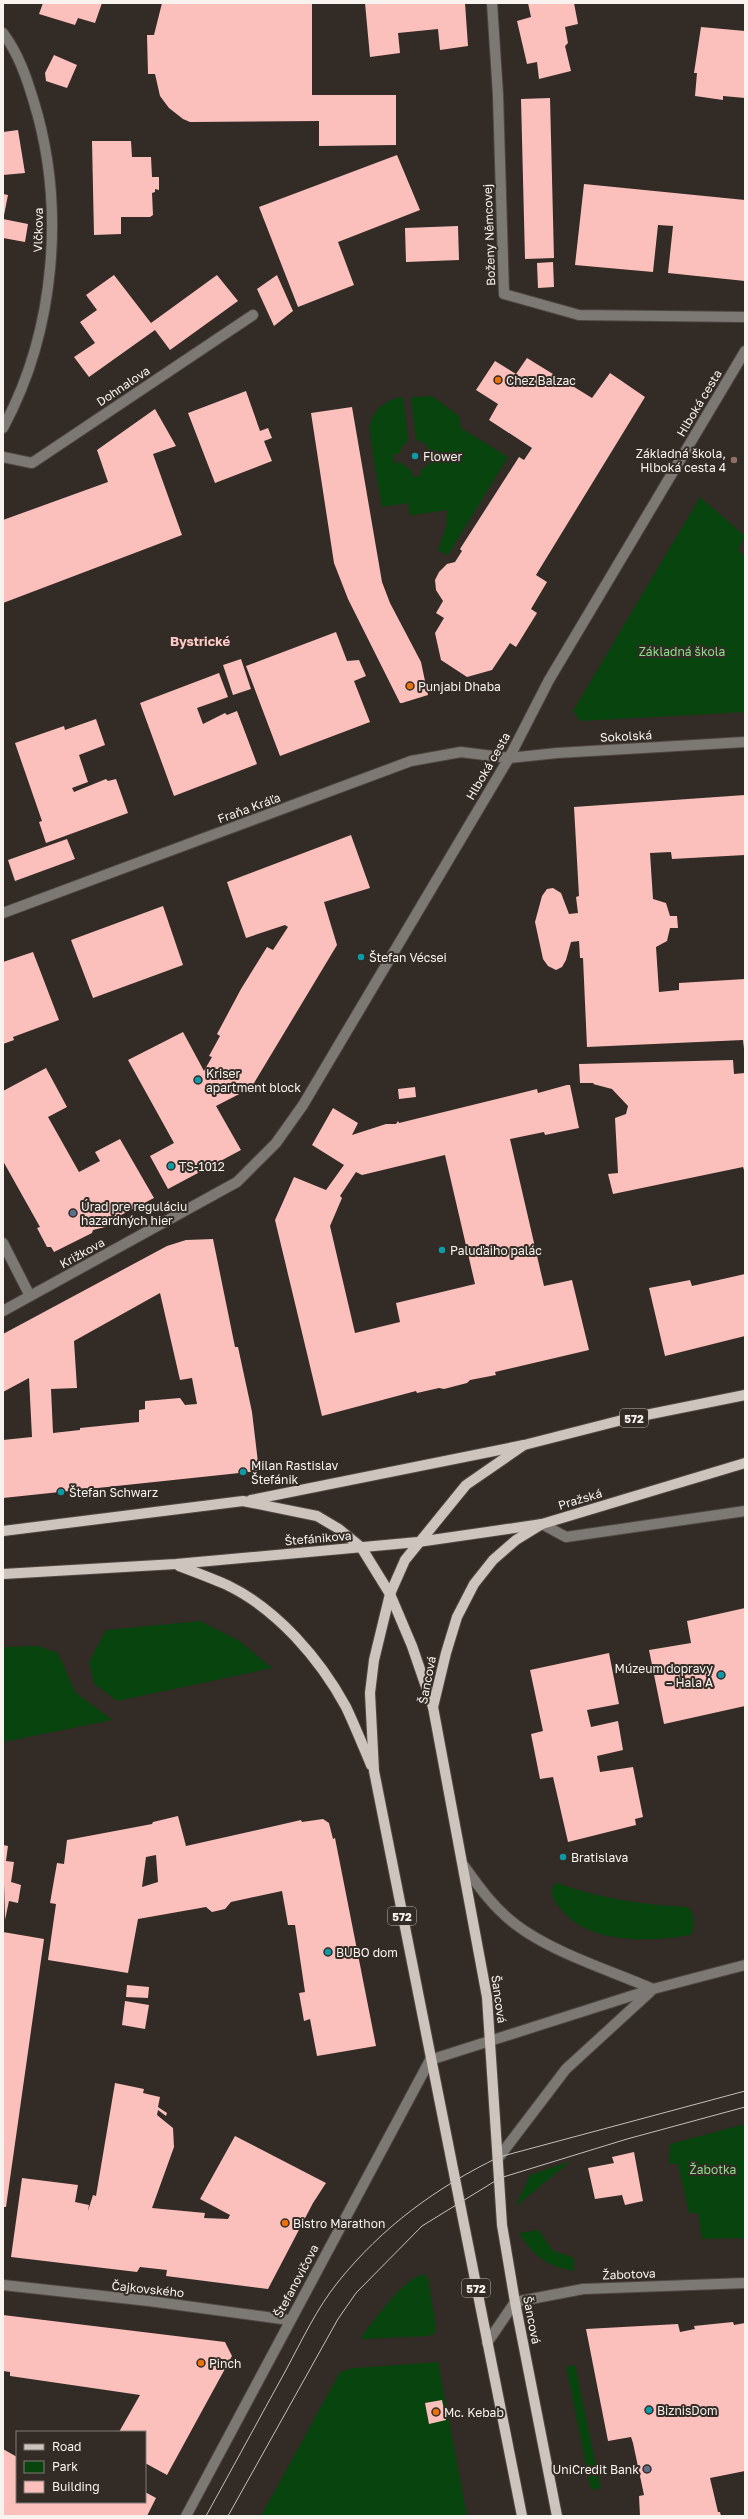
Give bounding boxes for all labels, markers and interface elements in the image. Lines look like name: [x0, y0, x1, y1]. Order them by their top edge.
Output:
street label: Boženy Němcovej: [480, 184, 498, 286]
street label: Vlčkova: [30, 207, 46, 253]
street label: Dohnalova: [94, 363, 152, 409]
street label: Hlboká cesta: [673, 367, 725, 439]
place label: Chez Balzac: [506, 373, 576, 388]
marker: Chez Balzac: [493, 375, 503, 385]
place label: Základná škola, Hlboká cesta 4: [636, 446, 726, 475]
place label: Flower: [423, 449, 463, 464]
marker: Flower: [410, 451, 420, 461]
marker: Základná škola, Hlboká cesta 4: [729, 455, 739, 465]
district label: Bystrické: [170, 633, 230, 649]
park label: Základná škola: [639, 644, 725, 659]
place label: Punjabi Dhaba: [418, 679, 501, 694]
marker: Punjabi Dhaba: [405, 681, 415, 691]
street label: Sokolská: [600, 727, 652, 745]
street label: Hlboká cesta: [463, 730, 513, 802]
street label: Fraňa Kráľa: [215, 790, 283, 826]
place label: Štefan Vécsei: [369, 950, 447, 965]
marker: Štefan Vécsei: [356, 952, 366, 962]
place label: Kriser apartment block: [206, 1066, 301, 1095]
marker: Kriser apartment block: [193, 1075, 203, 1085]
place label: TS-1012: [179, 1159, 225, 1174]
marker: TS-1012: [166, 1161, 176, 1171]
place label: Úrad pre reguláciu hazardných hier: [81, 1199, 187, 1228]
marker: Úrad pre reguláciu hazardných hier: [68, 1208, 78, 1218]
street label: Križkova: [57, 1235, 107, 1271]
place label: Paluďaiho palác: [450, 1243, 542, 1258]
marker: Paluďaiho palác: [437, 1245, 447, 1255]
road number: 572: [620, 1409, 648, 1427]
place label: Milan Rastislav Štefánik: [251, 1458, 338, 1487]
marker: Milan Rastislav Štefánik: [238, 1467, 248, 1477]
place label: Štefan Schwarz: [69, 1485, 158, 1500]
street label: Pražská: [556, 1485, 604, 1513]
marker: Štefan Schwarz: [56, 1487, 66, 1497]
street label: Štefánikova: [284, 1528, 352, 1548]
street label: Šancová: [415, 1655, 439, 1705]
place label: Múzeum dopravy – Hala A: [615, 1661, 713, 1690]
marker: Múzeum dopravy – Hala A: [716, 1670, 726, 1680]
place label: Bratislava: [571, 1850, 628, 1865]
marker: Bratislava: [558, 1852, 568, 1862]
road number: 572: [388, 1907, 416, 1925]
place label: BUBO dom: [336, 1945, 398, 1960]
marker: BUBO dom: [323, 1947, 333, 1957]
street label: Šancová: [488, 1974, 510, 2024]
park label: Žabotka: [690, 2162, 736, 2177]
place label: Bistro Marathon: [293, 2216, 385, 2231]
marker: Bistro Marathon: [280, 2218, 290, 2228]
street label: Štefanovičova: [270, 2242, 322, 2320]
street label: Žabotova: [602, 2266, 656, 2282]
street label: Čajkovského: [111, 2278, 185, 2300]
road number: 572: [462, 2279, 490, 2297]
street label: Šancová: [520, 2295, 544, 2345]
place label: Pinch: [209, 2356, 241, 2371]
marker: Pinch: [196, 2358, 206, 2368]
place label: BiznisDom: [657, 2403, 718, 2418]
place label: Mc. Kebab: [444, 2405, 504, 2420]
marker: BiznisDom: [644, 2405, 654, 2415]
marker: Mc. Kebab: [431, 2407, 441, 2417]
legend: [16, 2431, 146, 2503]
text: Road: [52, 2439, 81, 2454]
text: Park: [52, 2459, 78, 2474]
place label: UniCredit Bank: [553, 2462, 639, 2477]
marker: UniCredit Bank: [642, 2464, 652, 2474]
text: Building: [52, 2479, 100, 2494]

